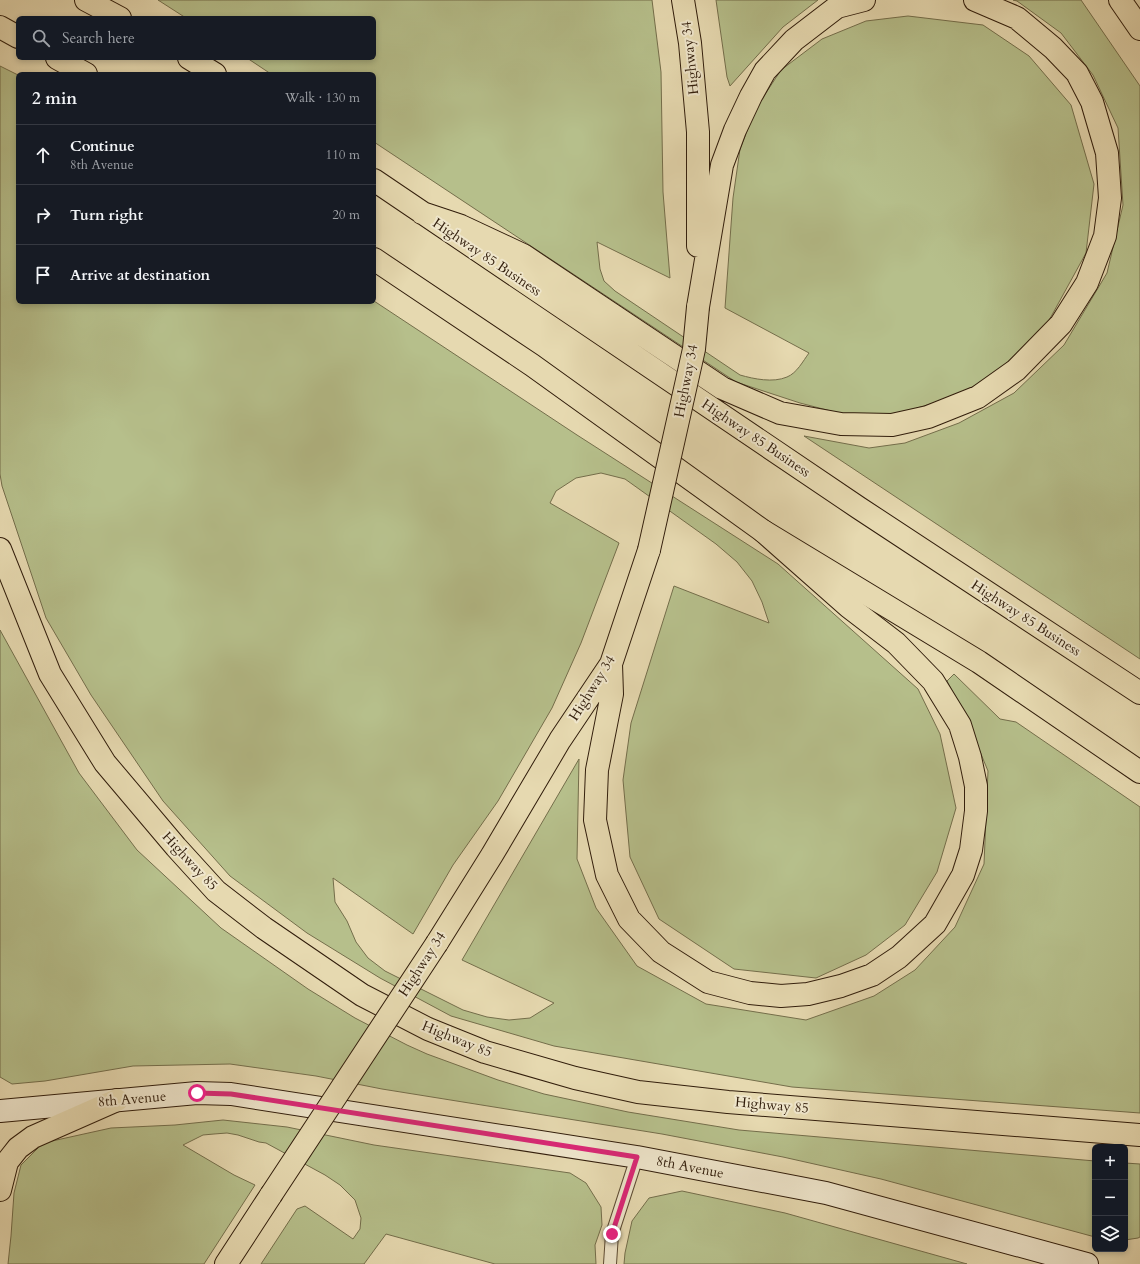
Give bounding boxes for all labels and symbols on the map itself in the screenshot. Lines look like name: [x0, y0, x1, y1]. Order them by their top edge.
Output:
street label: Highway 34: [677, 20, 703, 96]
street label: Highway 85 Business: [429, 214, 545, 301]
street label: Highway 34: [670, 343, 702, 419]
street label: Highway 85 Business: [698, 395, 814, 482]
street label: Highway 85 Business: [967, 575, 1085, 661]
street label: Highway 34: [564, 652, 620, 724]
street label: Highway 85: [158, 827, 222, 895]
street label: Highway 34: [394, 928, 450, 1000]
street label: Highway 85: [419, 1016, 495, 1062]
route start: [188, 1084, 206, 1102]
street label: 8th Avenue: [97, 1087, 167, 1111]
street label: Highway 85: [734, 1092, 810, 1118]
street label: 8th Avenue: [655, 1151, 725, 1183]
route end: [603, 1225, 621, 1243]

